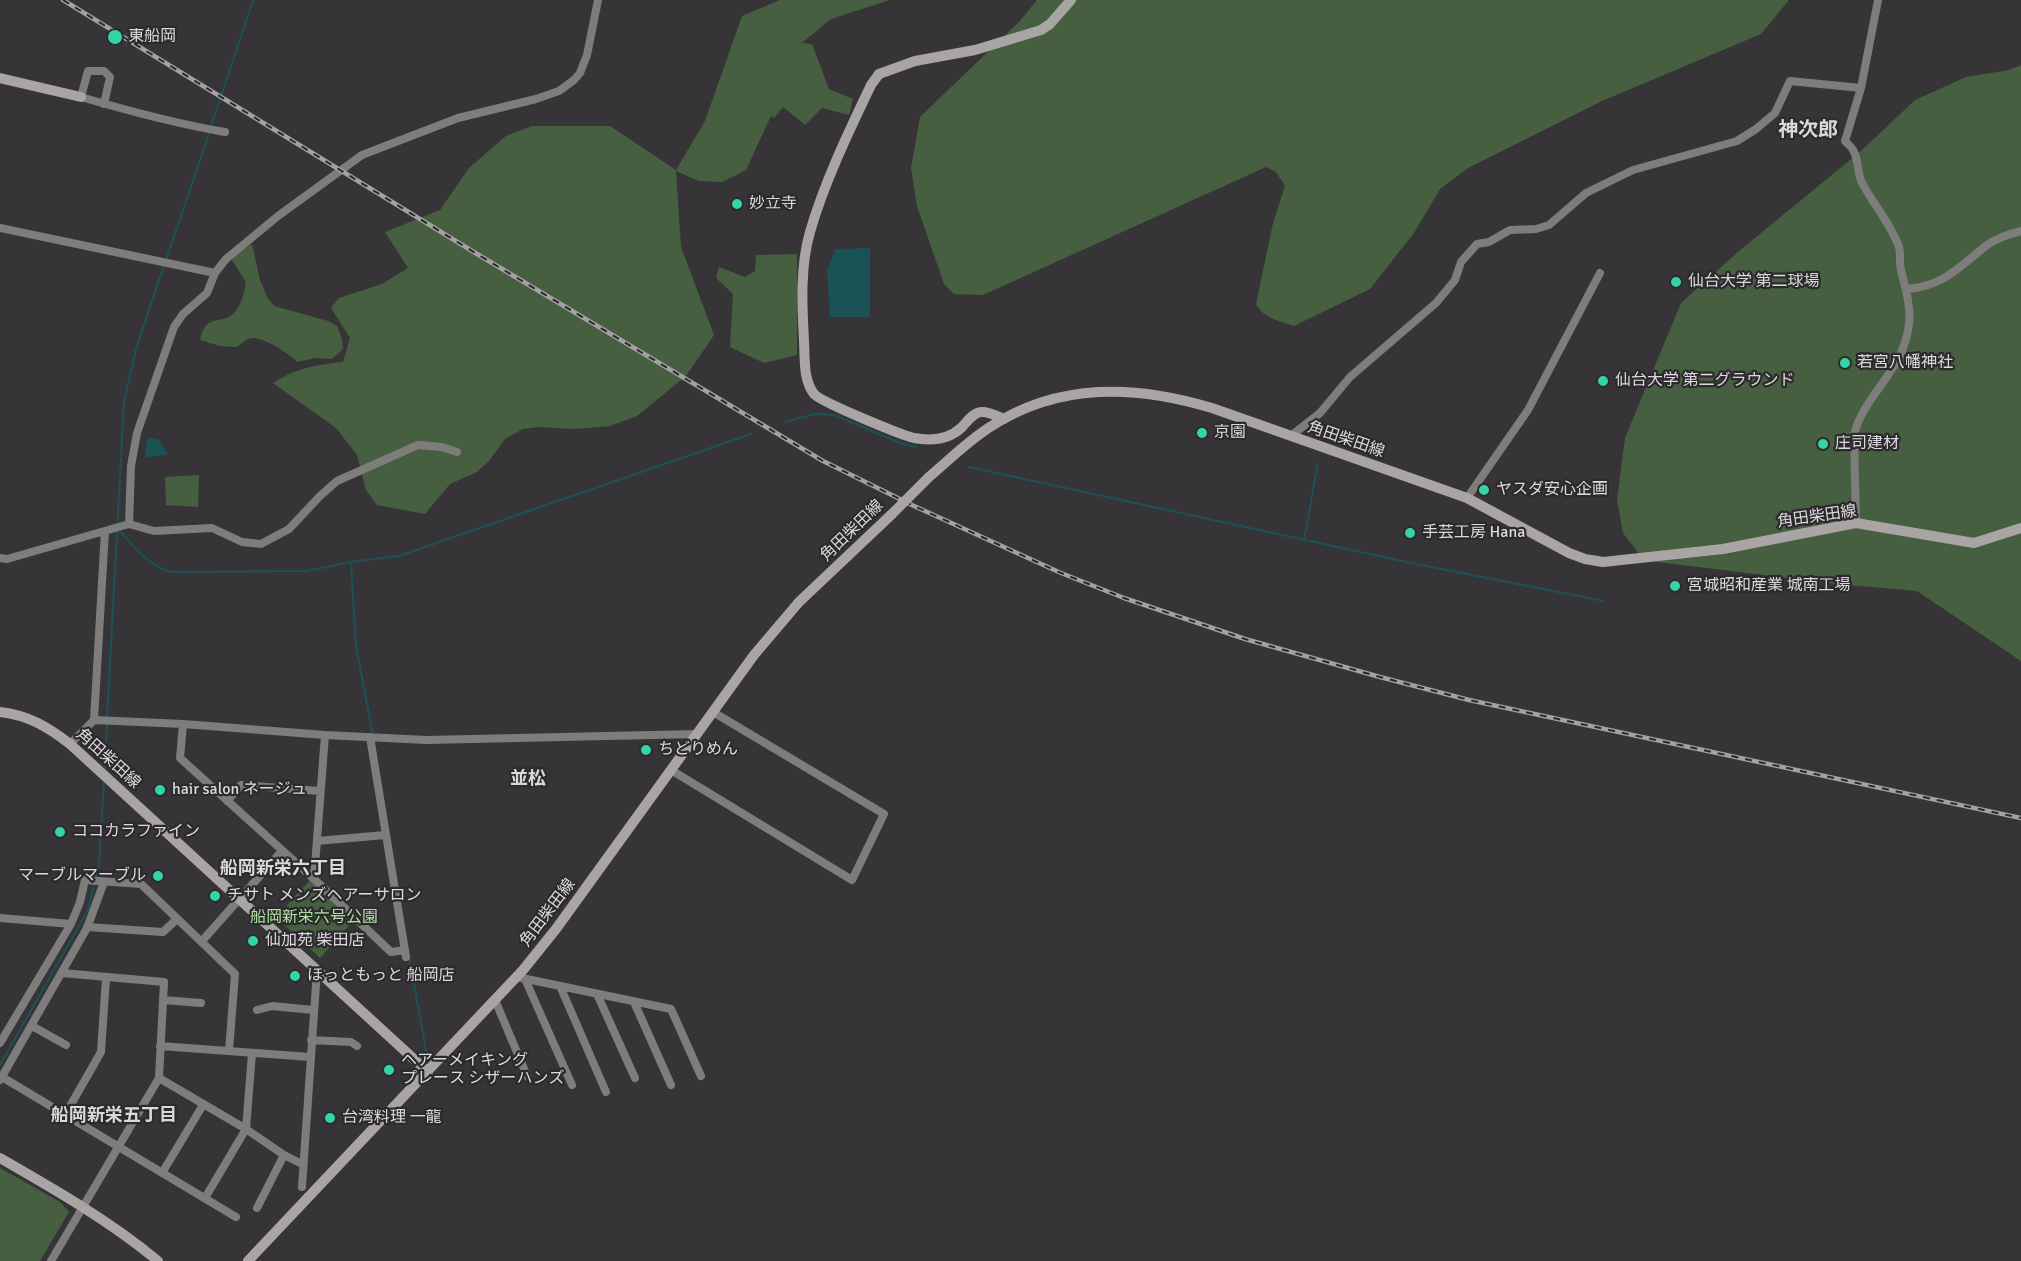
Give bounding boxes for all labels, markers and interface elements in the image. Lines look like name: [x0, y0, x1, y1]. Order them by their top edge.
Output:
place label: 東船岡: [128, 27, 176, 47]
marker: 東船岡: [106, 28, 124, 46]
district label: 神次郎: [1778, 119, 1838, 143]
place label: 妙立寺: [749, 194, 797, 214]
marker: 妙立寺: [730, 197, 744, 211]
place label: 仙台大学 第二球場: [1688, 272, 1820, 292]
marker: 仙台大学 第二球場: [1669, 275, 1683, 289]
place label: 若宮八幡神社: [1857, 353, 1953, 373]
marker: 若宮八幡神社: [1838, 356, 1852, 370]
place label: 仙台大学 第二グラウンド: [1615, 371, 1795, 391]
marker: 仙台大学 第二グラウンド: [1596, 374, 1610, 388]
street label: 角田柴田線: [1305, 418, 1387, 462]
place label: 京園: [1214, 423, 1246, 443]
marker: 京園: [1195, 426, 1209, 440]
place label: 庄司建材: [1835, 434, 1899, 454]
marker: 庄司建材: [1816, 437, 1830, 451]
place label: ヤスダ安心企画: [1496, 480, 1608, 500]
marker: ヤスダ安心企画: [1477, 483, 1491, 497]
street label: 角田柴田線: [817, 496, 887, 566]
street label: 角田柴田線: [1776, 502, 1858, 532]
place label: 手芸工房 Hana: [1422, 523, 1525, 543]
marker: 手芸工房 Hana: [1403, 526, 1417, 540]
place label: 宮城昭和産業 城南工場: [1687, 576, 1851, 596]
marker: 宮城昭和産業 城南工場: [1668, 579, 1682, 593]
street label: 角田柴田線: [72, 725, 144, 793]
place label: ちどりめん: [658, 740, 738, 760]
marker: ちどりめん: [639, 743, 653, 757]
district label: 並松: [510, 768, 546, 790]
place label: hair salon ネージュ: [172, 780, 307, 800]
marker: hair salon ネージュ: [153, 783, 167, 797]
place label: ココカラファイン: [72, 822, 200, 842]
marker: ココカラファイン: [53, 825, 67, 839]
district label: 船岡新栄六丁目: [220, 858, 346, 880]
place label: マーブルマーブル: [18, 866, 146, 886]
marker: マーブルマーブル: [151, 869, 165, 883]
street label: 角田柴田線: [516, 875, 580, 951]
place label: チサト メンズヘアーサロン: [227, 886, 422, 906]
marker: チサト メンズヘアーサロン: [208, 889, 222, 903]
park label: 船岡新栄六号公園: [250, 908, 378, 928]
place label: 仙加苑 柴田店: [265, 931, 365, 951]
marker: 仙加苑 柴田店: [246, 934, 260, 948]
place label: ほっともっと 船岡店: [307, 966, 455, 986]
marker: ほっともっと 船岡店: [288, 969, 302, 983]
place label: ヘアーメイキング プレース シザーハンズ: [401, 1051, 565, 1089]
marker: ヘアーメイキング プレース シザーハンズ: [382, 1063, 396, 1077]
district label: 船岡新栄五丁目: [51, 1105, 177, 1127]
place label: 台湾料理 一龍: [342, 1108, 442, 1128]
marker: 台湾料理 一龍: [323, 1111, 337, 1125]

